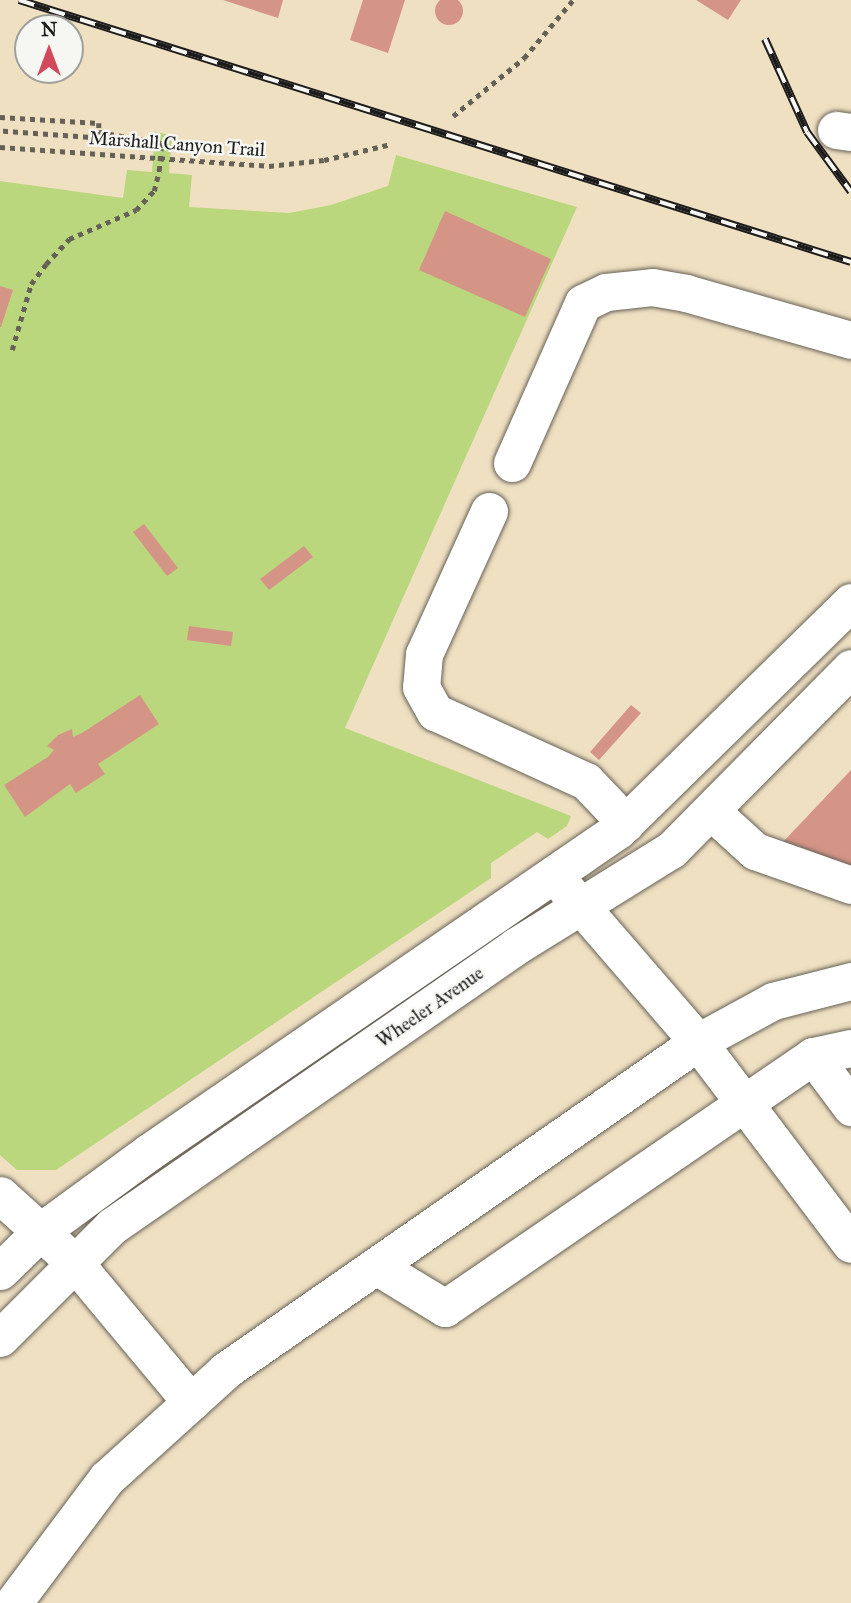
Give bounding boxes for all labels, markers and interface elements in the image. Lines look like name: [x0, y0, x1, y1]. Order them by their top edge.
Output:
north arrow: [14, 14, 84, 84]
text: N: [41, 18, 57, 41]
street label: Marshall Canyon Trail: [88, 126, 266, 162]
street label: Wheeler Avenue: [372, 962, 488, 1052]

